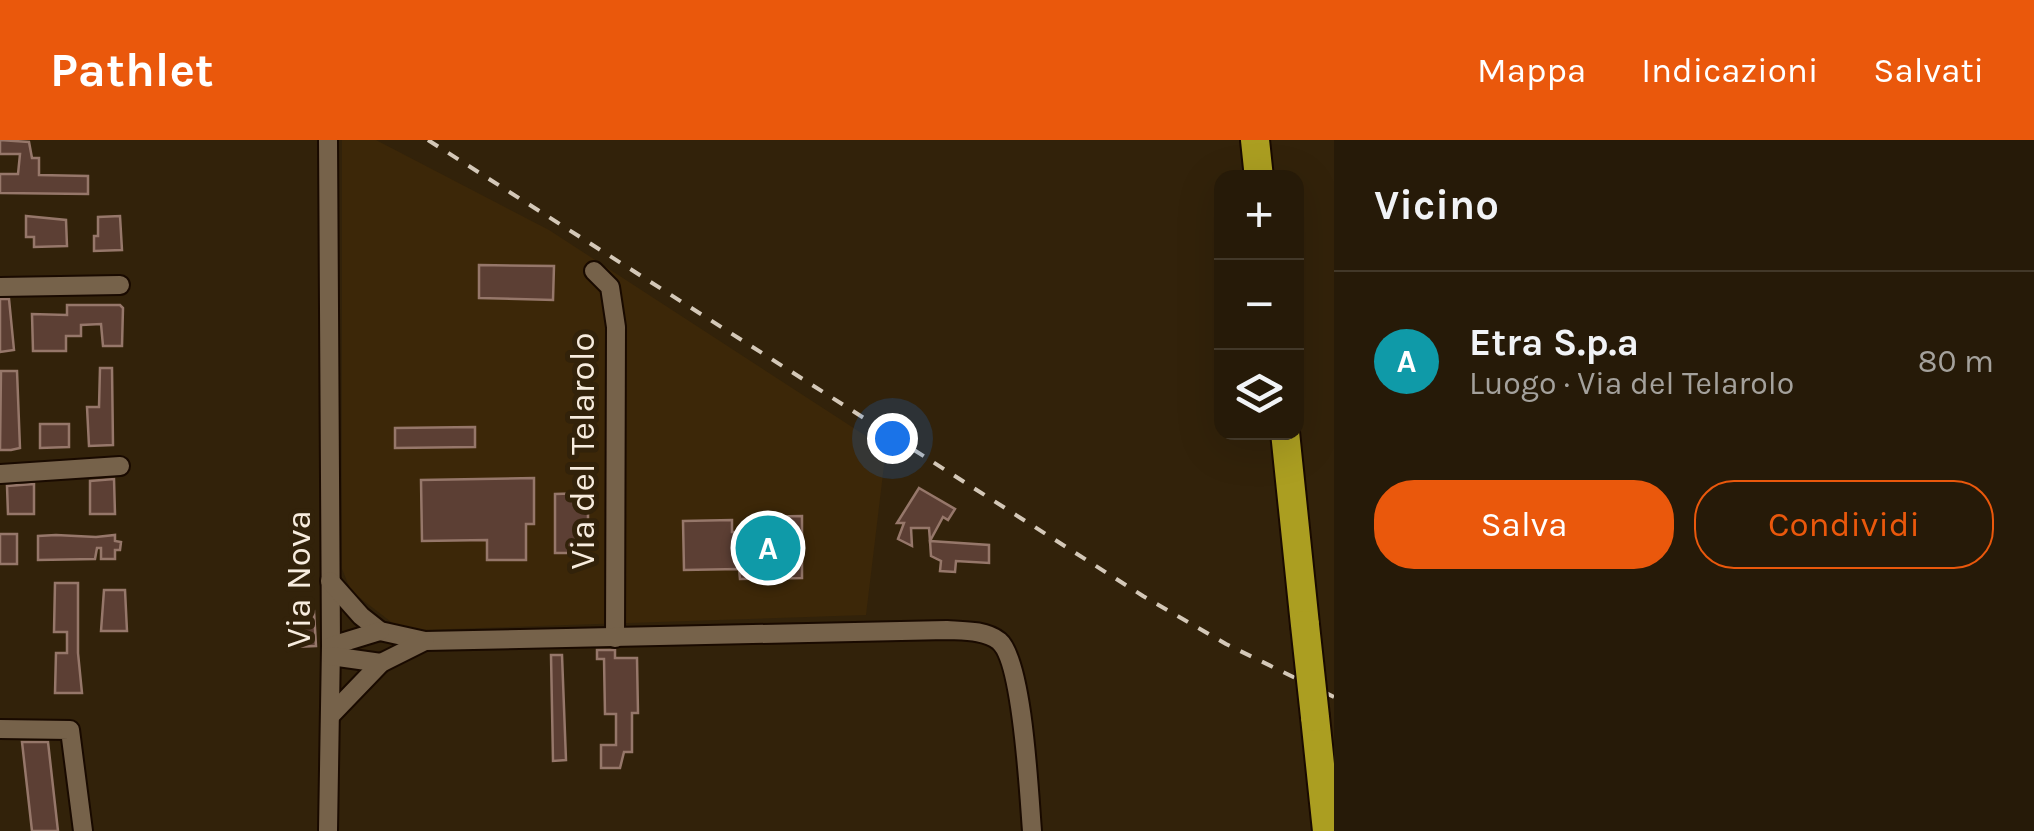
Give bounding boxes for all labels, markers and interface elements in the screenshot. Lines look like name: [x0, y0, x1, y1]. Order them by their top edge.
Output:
text: Pathlet: [50, 42, 214, 98]
text: Mappa: [1477, 50, 1586, 91]
text: Indicazioni: [1641, 50, 1818, 91]
text: Salvati: [1873, 50, 1984, 91]
map controls: [1214, 170, 1304, 440]
button: +: [1214, 170, 1304, 260]
text: Vicino: [1374, 180, 1499, 230]
button: −: [1214, 260, 1304, 350]
text: Etra S.p.a: [1469, 320, 1639, 365]
street label: Via del Telarolo: [562, 332, 603, 570]
text: A: [1396, 343, 1417, 380]
text: 80 m: [1918, 343, 1994, 380]
button: layers: [1214, 350, 1304, 440]
text: Luogo · Via del Telarolo: [1469, 365, 1794, 402]
your location: [867, 413, 918, 464]
button: Salva: [1374, 480, 1674, 569]
button: Condividi: [1694, 480, 1994, 569]
street label: Via Nova: [278, 510, 319, 648]
pin: A: [736, 510, 800, 586]

